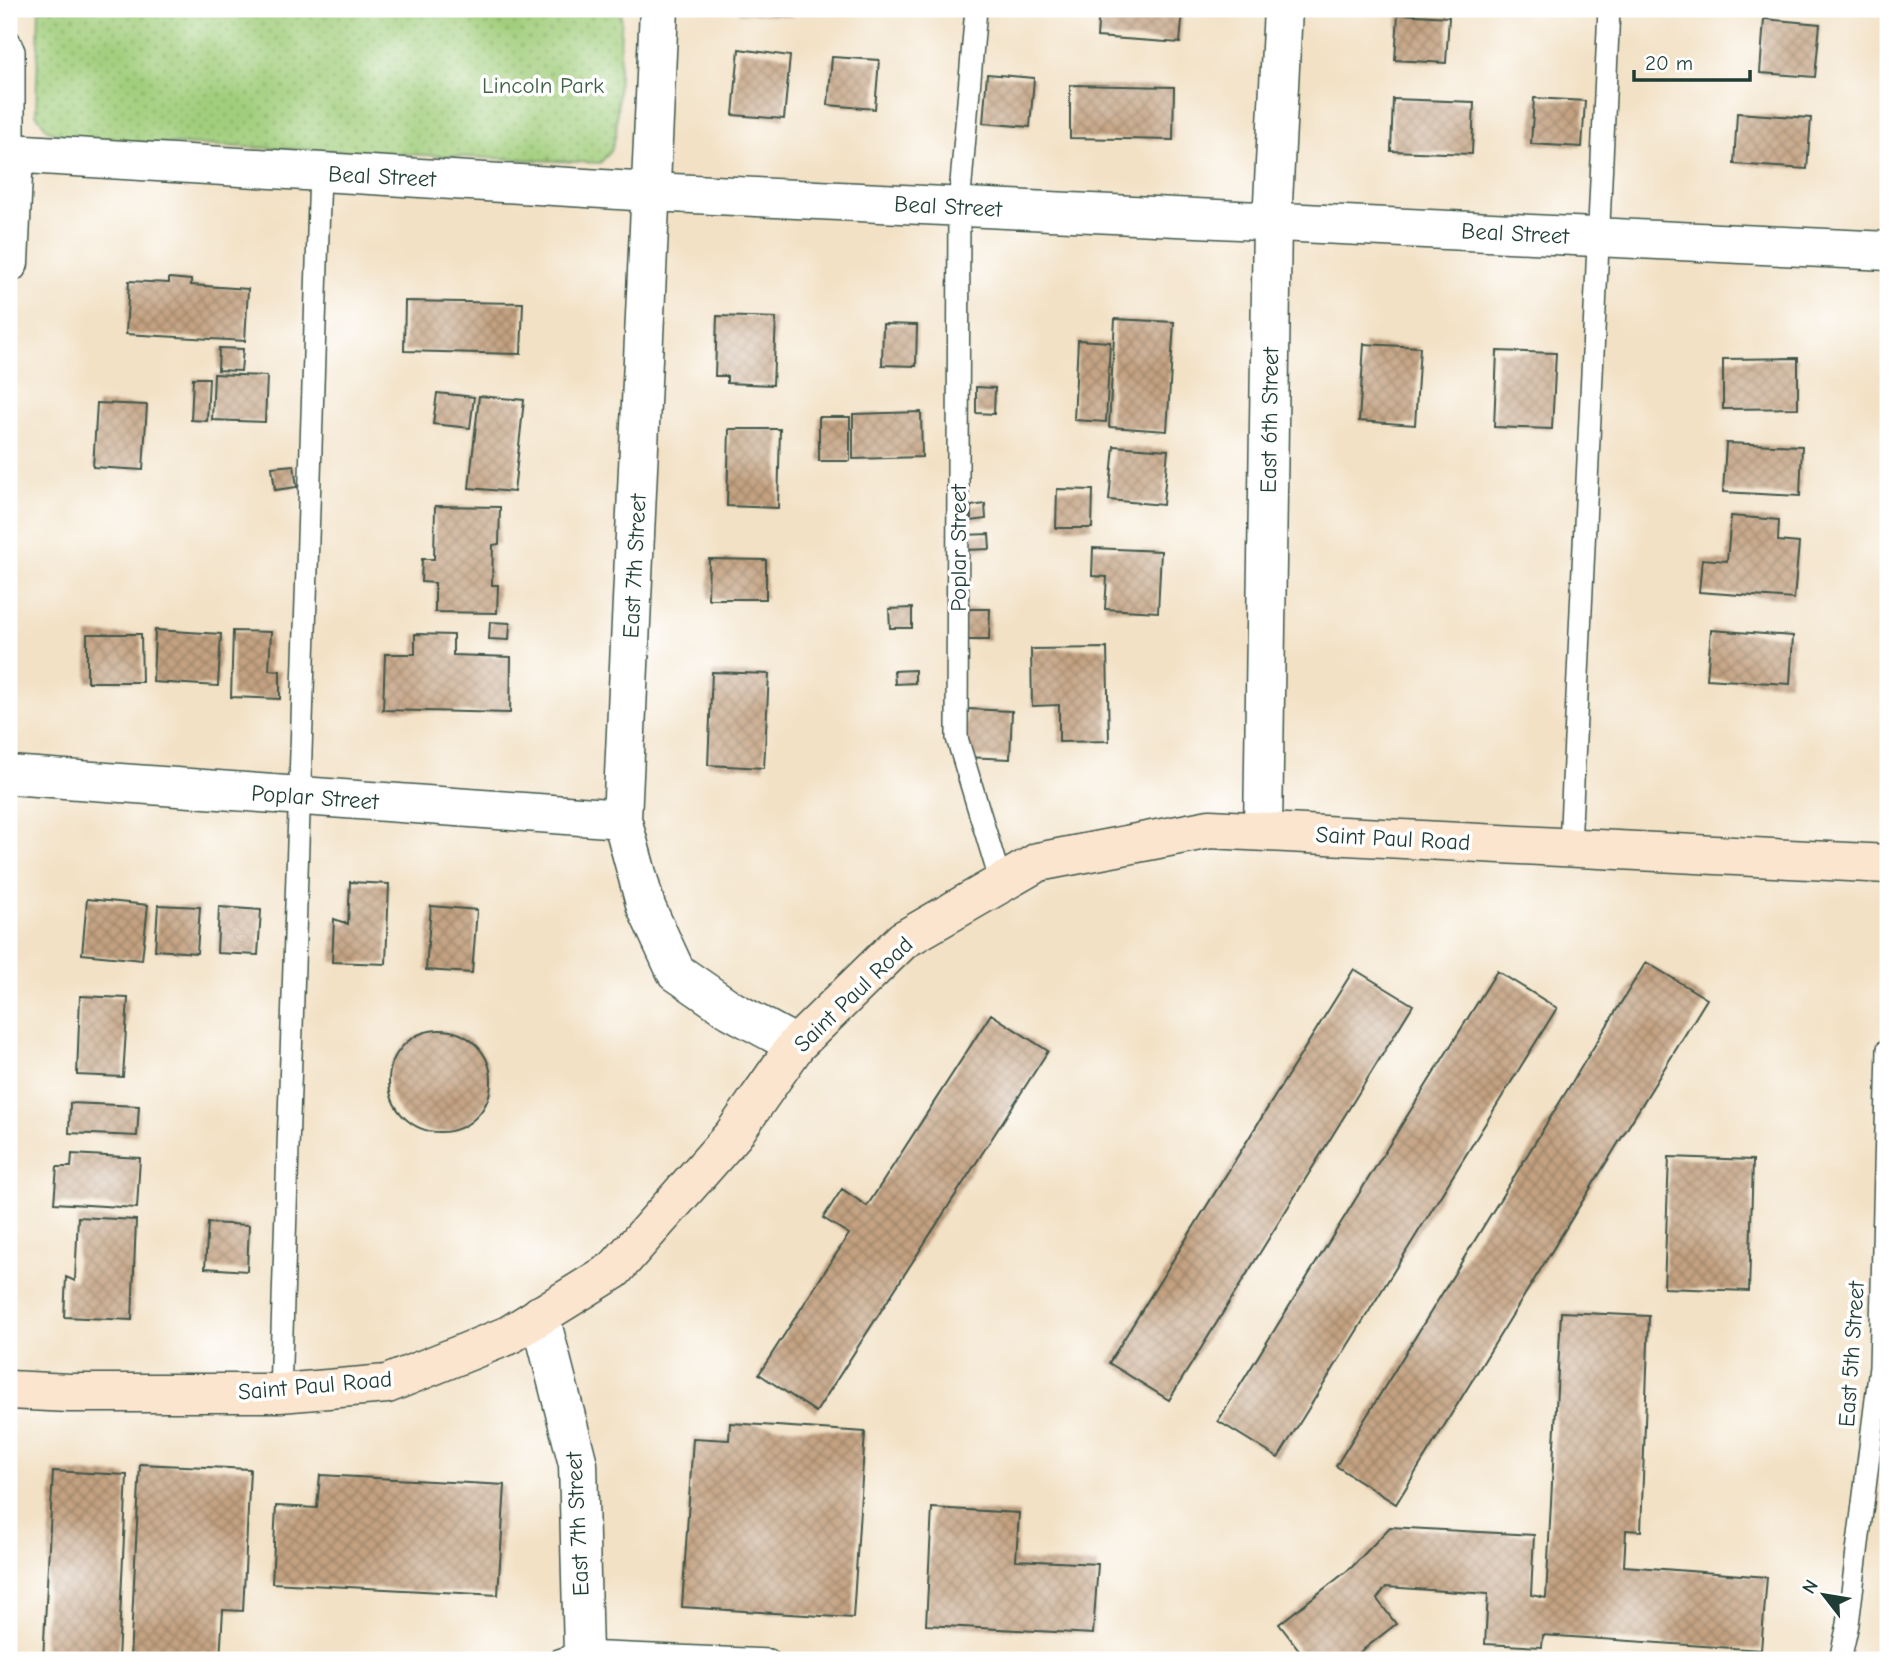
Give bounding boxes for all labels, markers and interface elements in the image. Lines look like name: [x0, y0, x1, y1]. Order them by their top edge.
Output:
scale bar: [1634, 38, 1750, 82]
text: 20 m: [1645, 51, 1693, 75]
park label: Lincoln Park: [482, 72, 604, 99]
street label: Beal Street: [327, 160, 438, 193]
street label: Beal Street: [893, 190, 1004, 223]
street label: Beal Street: [1460, 217, 1571, 250]
street label: East 6th Street: [1255, 345, 1284, 493]
street label: Poplar Street: [945, 483, 972, 612]
street label: East 7th Street: [617, 492, 652, 639]
street label: Poplar Street: [250, 780, 381, 816]
street label: Saint Paul Road: [1315, 821, 1471, 856]
street label: Saint Paul Road: [788, 931, 918, 1058]
street label: East 5th Street: [1833, 1279, 1870, 1428]
street label: Saint Paul Road: [237, 1365, 393, 1406]
street label: East 7th Street: [560, 1450, 595, 1597]
north arrow: [1788, 1560, 1858, 1630]
text: N: [1798, 1576, 1823, 1598]

